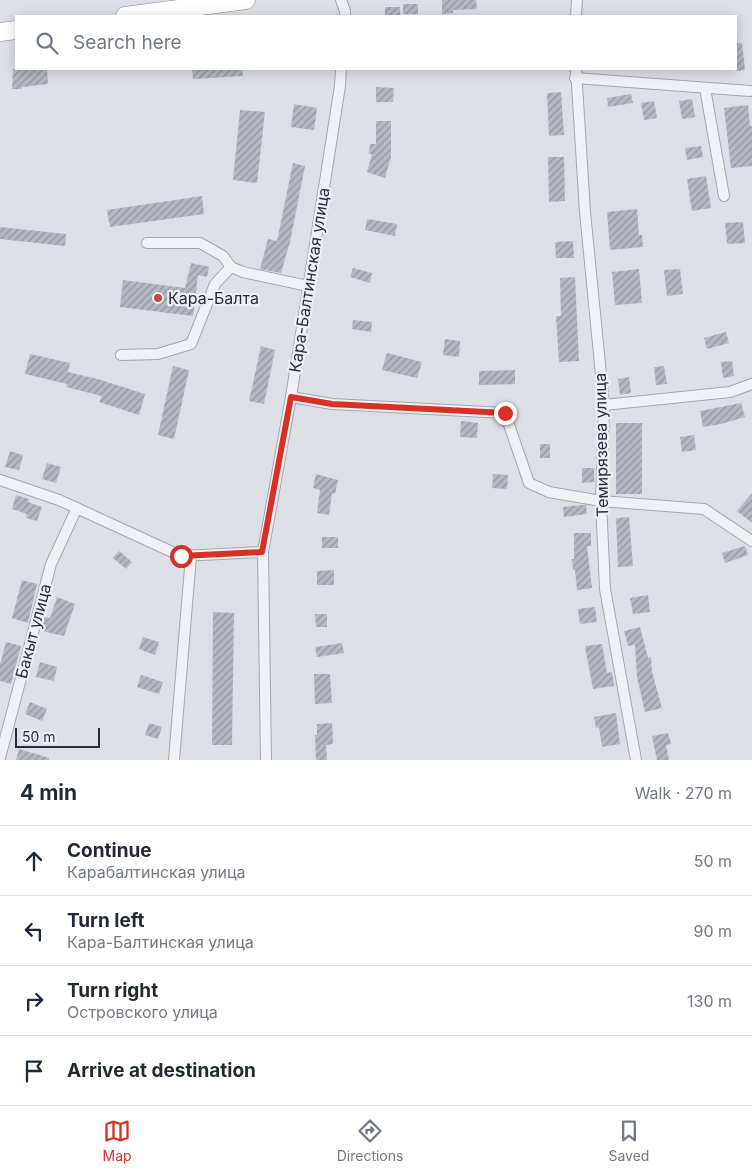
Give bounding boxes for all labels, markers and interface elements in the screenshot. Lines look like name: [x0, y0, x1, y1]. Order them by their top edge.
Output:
search box: [15, 15, 737, 70]
icon: search: [33, 29, 61, 57]
text: Search here: [73, 31, 182, 54]
street label: Кара-Балтинская улица: [285, 186, 333, 374]
place label: Кара-Балта: [168, 288, 259, 308]
marker: Кара-Балта: [152, 292, 164, 304]
street label: Темирязева улица: [590, 373, 612, 517]
route end: [494, 402, 517, 425]
route start: [170, 545, 193, 568]
street label: Бакыт улица: [11, 581, 55, 681]
scale bar: [15, 725, 100, 748]
text: 50 m: [22, 728, 56, 745]
text: 4 min: [20, 780, 77, 805]
text: Walk · 270 m: [635, 783, 732, 803]
text: Continue: [67, 839, 152, 862]
icon: ahead: [20, 847, 48, 875]
text: 50 m: [694, 851, 732, 871]
text: Карабалтинская улица: [67, 862, 246, 882]
text: Turn left: [67, 909, 145, 932]
icon: left: [20, 917, 48, 945]
text: 90 m: [693, 921, 732, 941]
text: Кара-Балтинская улица: [67, 932, 254, 952]
text: Turn right: [67, 979, 158, 1002]
icon: right: [20, 987, 48, 1015]
text: 130 m: [687, 991, 732, 1011]
text: Островского улица: [67, 1002, 218, 1022]
icon: arrive: [20, 1057, 48, 1085]
text: Arrive at destination: [67, 1059, 256, 1082]
tab: Map: [103, 1117, 132, 1164]
tab: Directions: [337, 1117, 403, 1164]
tab: Saved: [608, 1117, 649, 1164]

